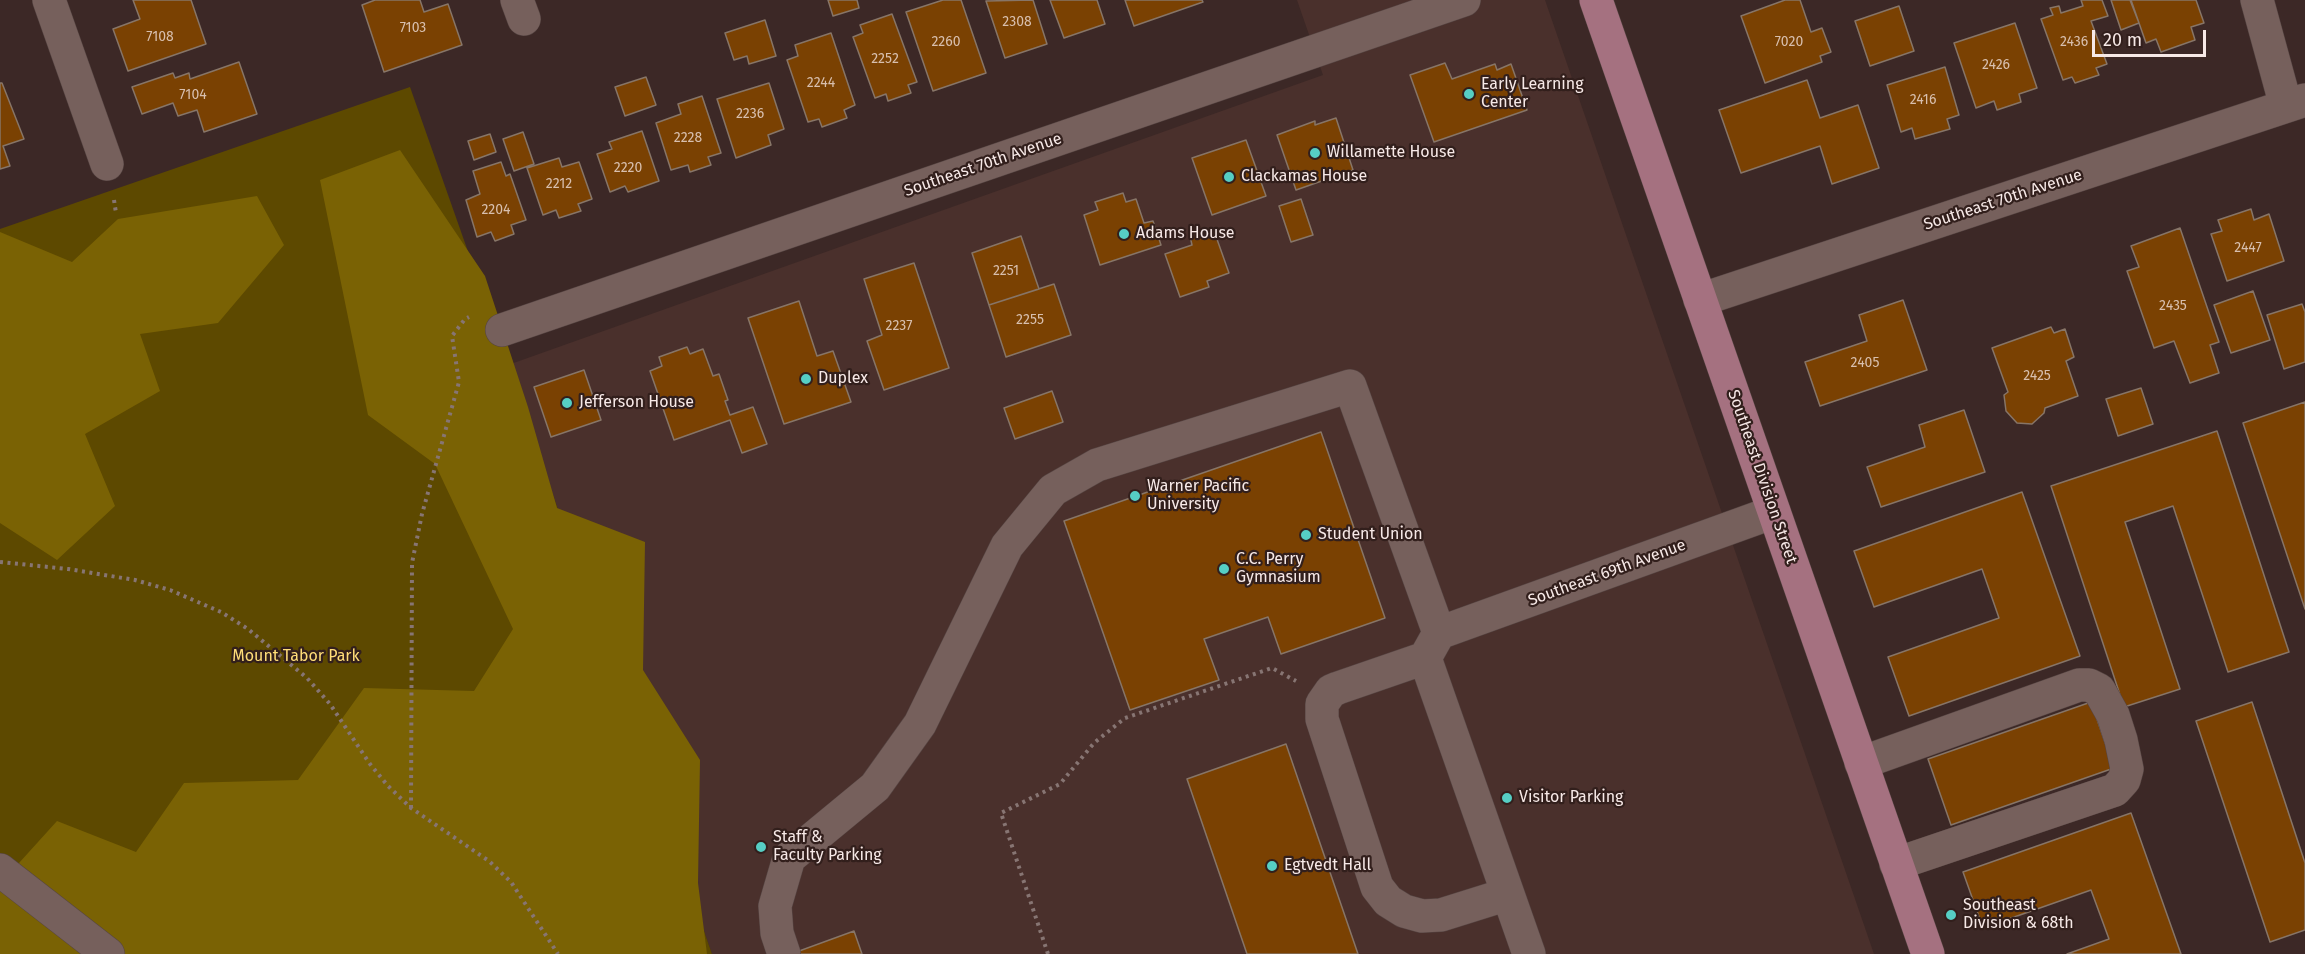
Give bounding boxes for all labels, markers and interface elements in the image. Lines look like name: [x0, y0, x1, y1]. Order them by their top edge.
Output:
house number: 2308: [1002, 14, 1032, 30]
scale bar: [2095, 18, 2209, 56]
house number: 7103: [400, 20, 426, 36]
house number: 7108: [146, 29, 174, 45]
text: 20 m: [2103, 29, 2142, 51]
house number: 2260: [931, 34, 961, 50]
house number: 7020: [1775, 34, 1803, 50]
house number: 2436: [2060, 34, 2088, 50]
house number: 2252: [871, 51, 899, 67]
house number: 2426: [1982, 57, 2010, 73]
house number: 2244: [807, 75, 835, 91]
place label: Early Learning Center: [1481, 75, 1583, 113]
house number: 7104: [179, 87, 207, 103]
marker: Early Learning Center: [1462, 87, 1476, 101]
house number: 2416: [1910, 92, 1936, 108]
house number: 2236: [736, 106, 764, 122]
street label: Southeast 70th Avenue: [902, 129, 1064, 201]
house number: 2228: [674, 130, 702, 146]
place label: Willamette House: [1327, 143, 1455, 163]
marker: Willamette House: [1308, 146, 1322, 160]
house number: 2220: [614, 160, 642, 176]
street label: Southeast 70th Avenue: [1921, 165, 2085, 235]
place label: Clackamas House: [1241, 167, 1367, 187]
marker: Clackamas House: [1222, 170, 1236, 184]
house number: 2212: [546, 176, 572, 192]
house number: 2204: [481, 202, 511, 218]
place label: Adams House: [1136, 224, 1235, 244]
marker: Adams House: [1117, 227, 1131, 241]
house number: 2447: [2234, 240, 2262, 256]
house number: 2251: [993, 263, 1019, 279]
house number: 2435: [2159, 298, 2187, 314]
house number: 2255: [1016, 312, 1044, 328]
house number: 2237: [886, 318, 912, 334]
house number: 2405: [1851, 355, 1879, 371]
house number: 2425: [2023, 368, 2051, 384]
place label: Duplex: [818, 369, 868, 389]
marker: Duplex: [799, 372, 813, 386]
street label: Southeast Division Street: [1723, 388, 1801, 566]
place label: Jefferson House: [579, 393, 694, 413]
marker: Jefferson House: [560, 396, 574, 410]
place label: Warner Pacific University: [1147, 477, 1249, 515]
marker: Warner Pacific University: [1128, 489, 1142, 503]
place label: Student Union: [1318, 525, 1423, 545]
marker: Student Union: [1299, 528, 1313, 542]
street label: Southeast 69th Avenue: [1526, 536, 1688, 610]
place label: C.C. Perry Gymnasium: [1236, 550, 1321, 588]
marker: C.C. Perry Gymnasium: [1217, 562, 1231, 576]
park label: Mount Tabor Park: [232, 647, 360, 667]
place label: Visitor Parking: [1519, 788, 1623, 808]
marker: Visitor Parking: [1500, 791, 1514, 805]
place label: Staff & Faculty Parking: [773, 828, 882, 866]
marker: Staff & Faculty Parking: [754, 840, 768, 854]
place label: Egtvedt Hall: [1284, 856, 1371, 876]
marker: Egtvedt Hall: [1265, 859, 1279, 873]
place label: Southeast Division & 68th: [1963, 896, 2074, 934]
marker: Southeast Division & 68th: [1944, 908, 1958, 922]

